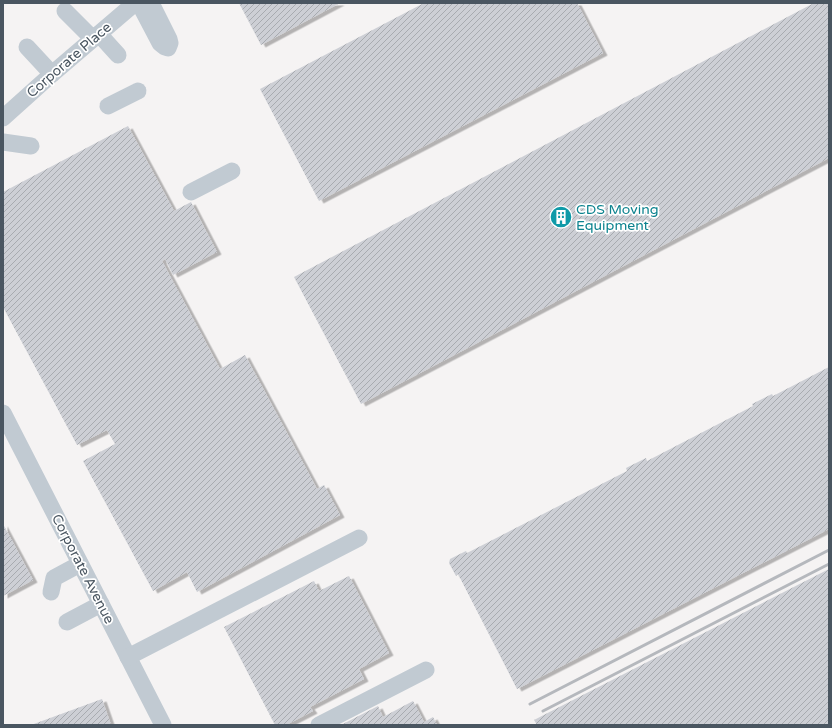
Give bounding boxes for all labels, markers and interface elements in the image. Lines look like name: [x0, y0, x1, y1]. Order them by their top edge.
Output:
street label: Corporate Place: [23, 19, 115, 101]
place label: CDS Moving Equipment: [576, 201, 659, 234]
building icon: CDS Moving Equipment: [548, 204, 574, 230]
street label: Corporate Avenue: [48, 511, 118, 627]

